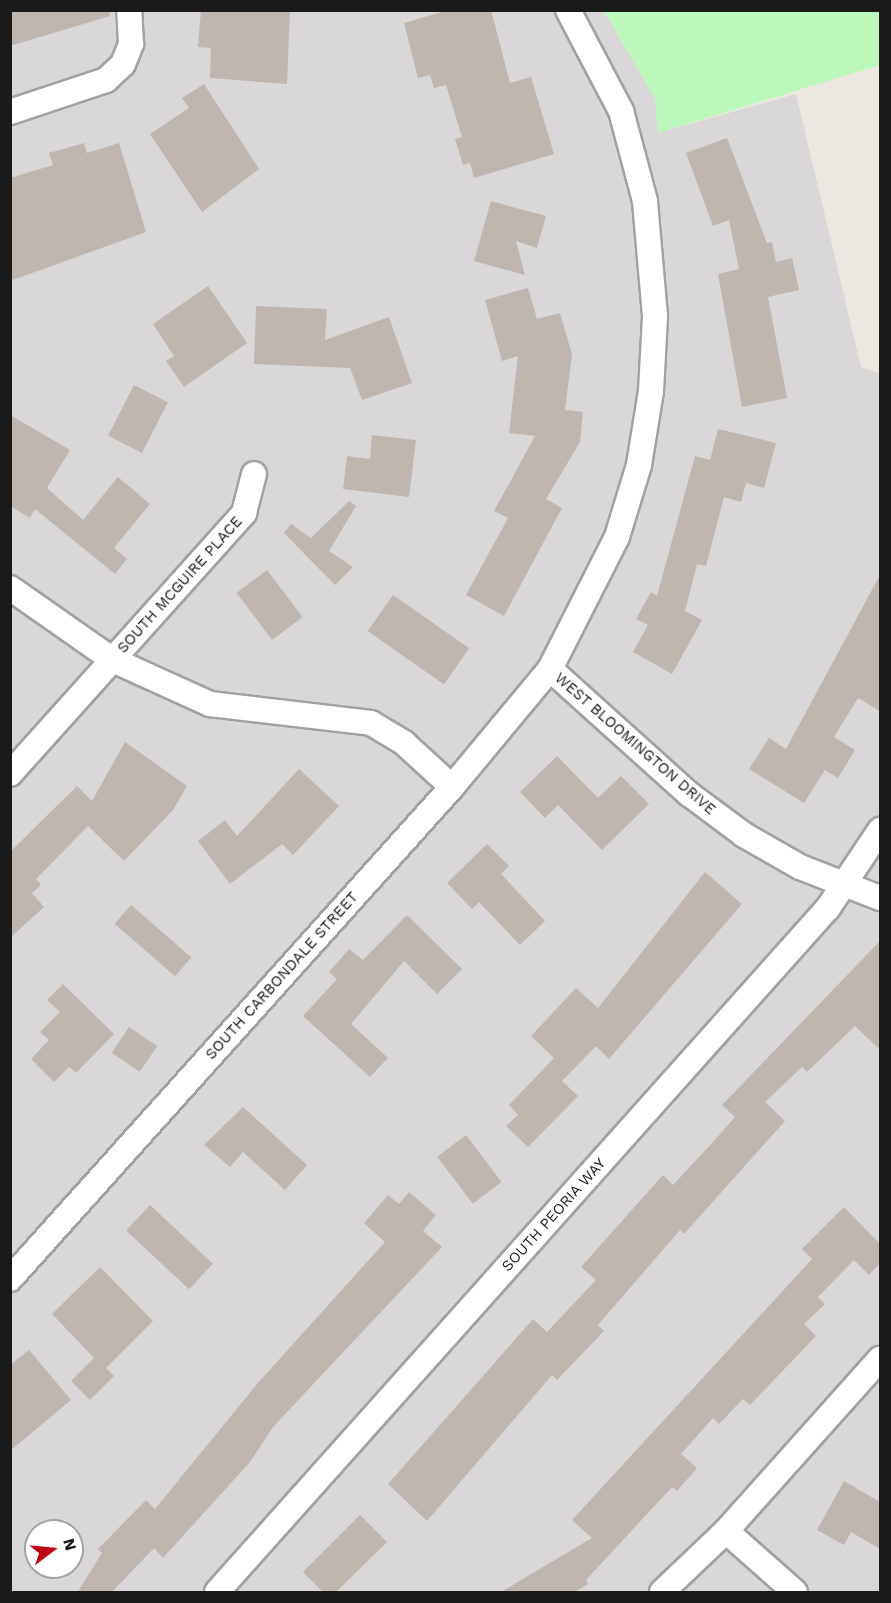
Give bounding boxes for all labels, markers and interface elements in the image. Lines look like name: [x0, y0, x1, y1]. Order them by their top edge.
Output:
street label: SOUTH MCGUIRE PLACE: [114, 513, 246, 657]
street label: WEST BLOOMINGTON DRIVE: [551, 669, 719, 819]
street label: SOUTH CARBONDALE STREET: [202, 889, 362, 1063]
street label: SOUTH PEORIA WAY: [498, 1154, 610, 1276]
north arrow: [24, 1519, 84, 1579]
text: N: [59, 1536, 81, 1553]

